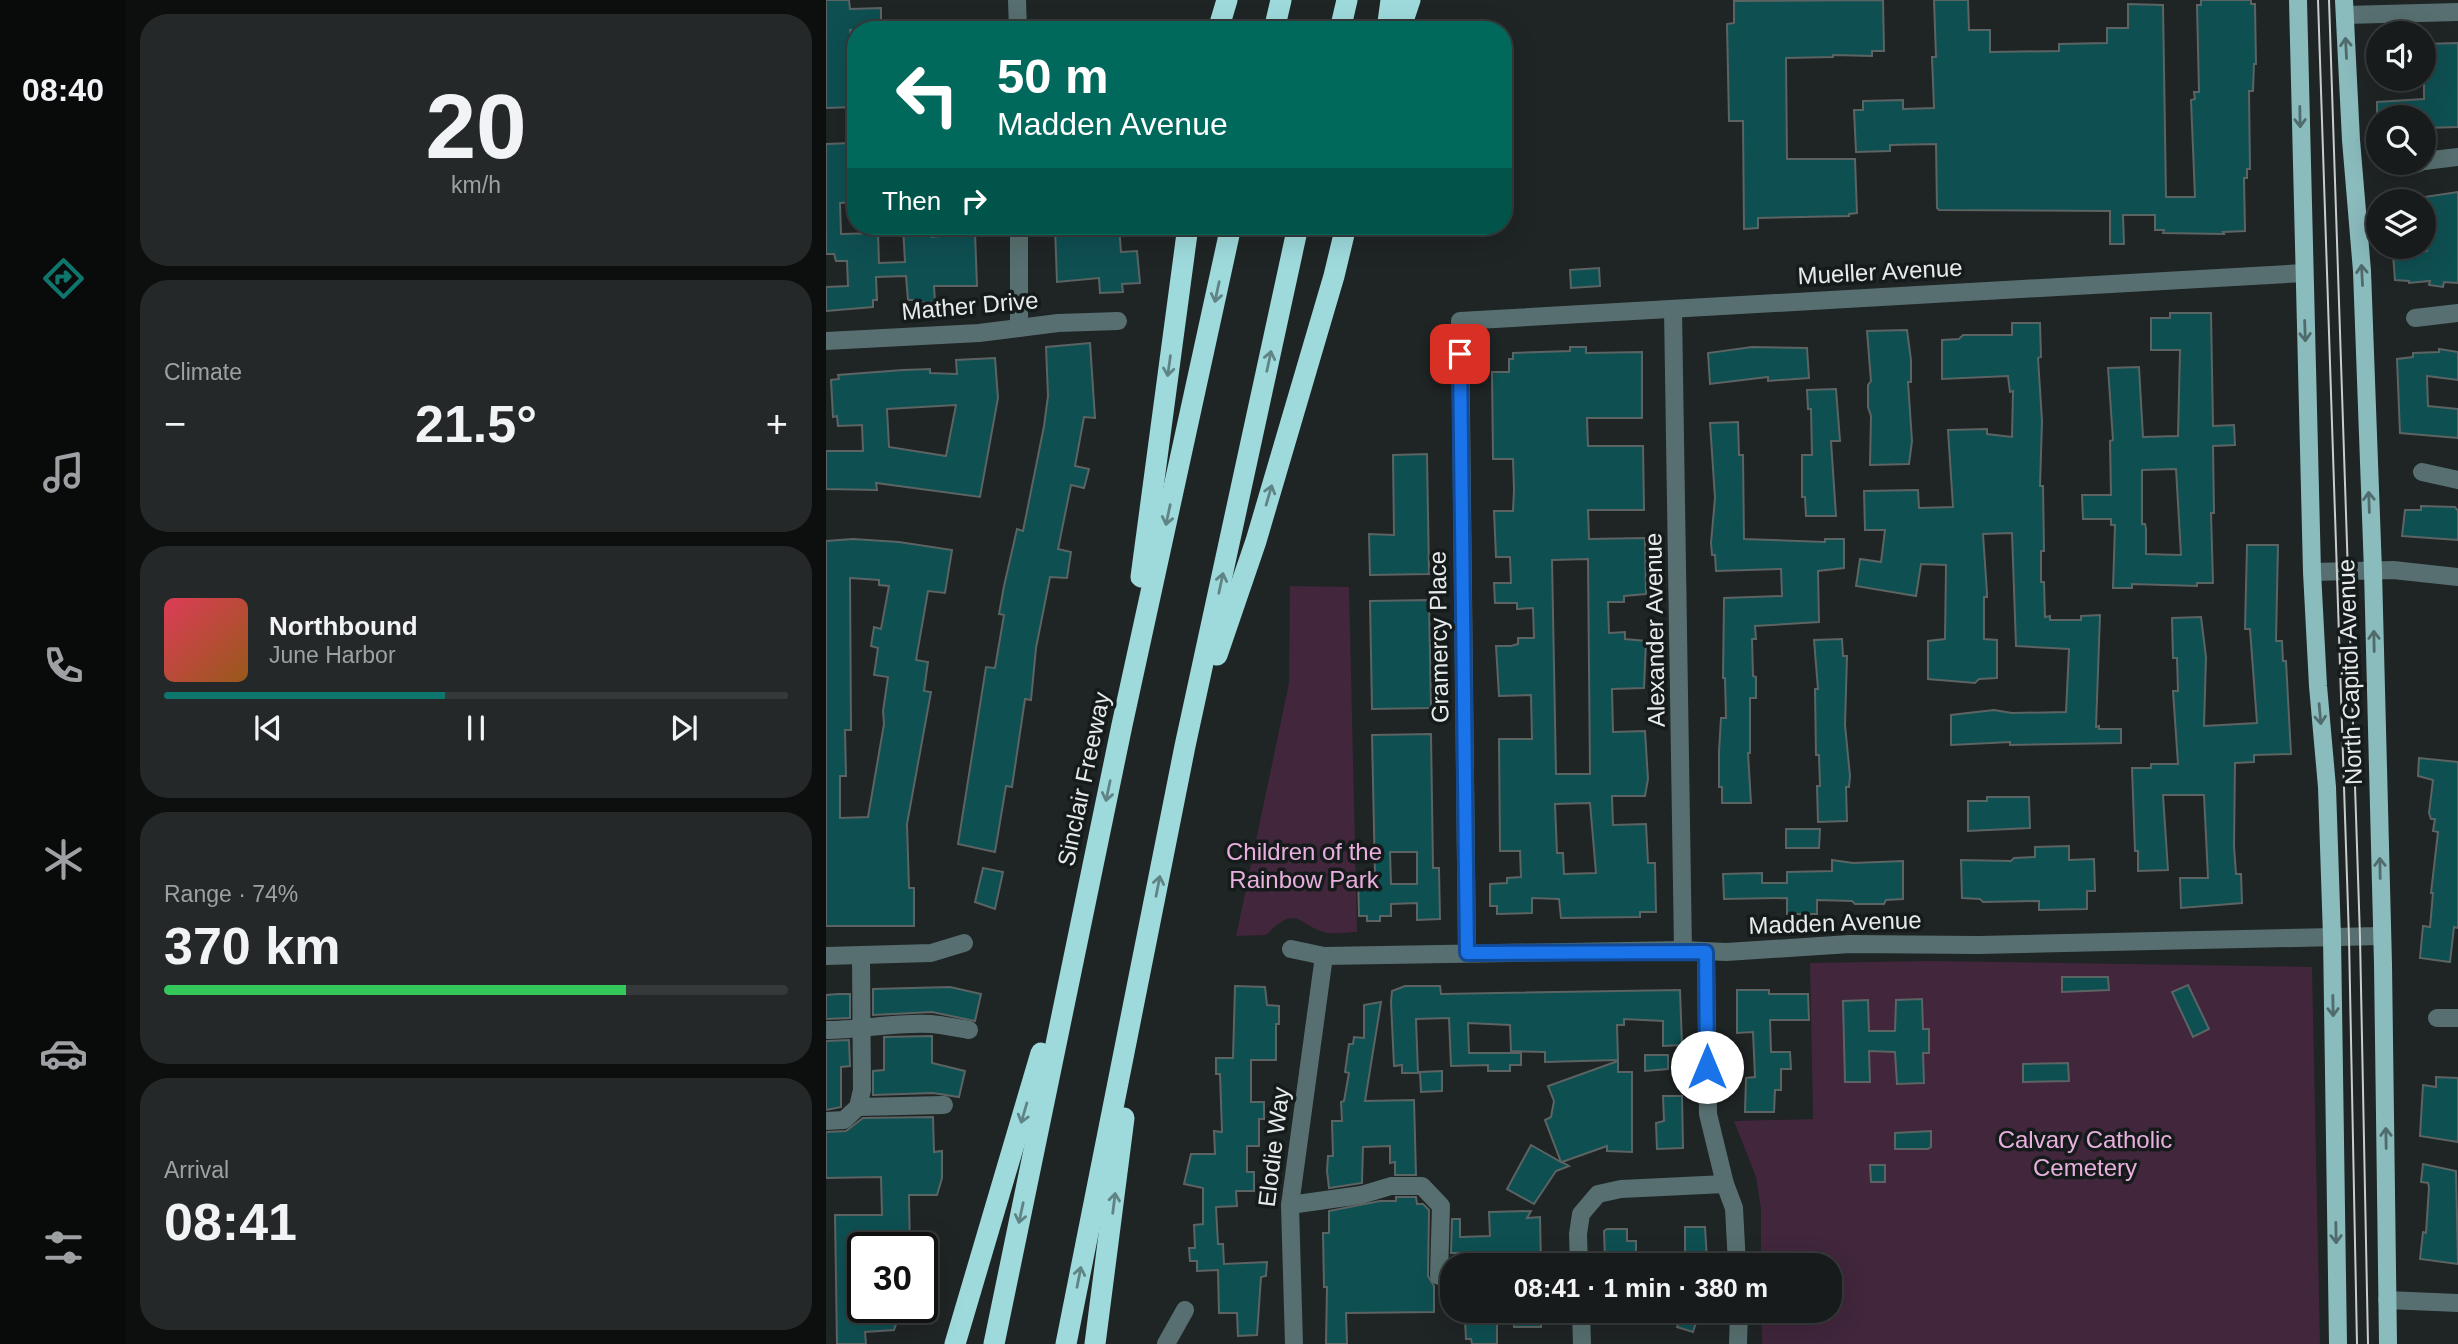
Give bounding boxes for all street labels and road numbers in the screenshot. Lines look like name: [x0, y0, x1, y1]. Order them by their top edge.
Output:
street label: Mueller Avenue: [1797, 254, 1963, 289]
street label: Mather Drive: [900, 286, 1040, 325]
street label: Alexander Avenue: [1639, 533, 1670, 727]
street label: Gramercy Place: [1424, 551, 1453, 723]
street label: North Capitol Avenue: [2332, 558, 2367, 786]
street label: Sinclair Freeway: [1052, 689, 1115, 868]
street label: Madden Avenue: [1748, 906, 1922, 939]
street label: Elodie Way: [1253, 1085, 1294, 1208]

